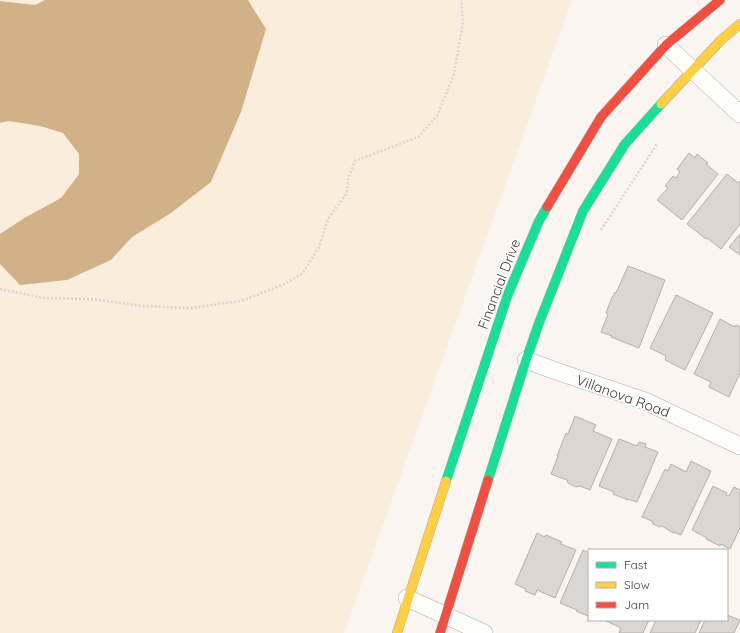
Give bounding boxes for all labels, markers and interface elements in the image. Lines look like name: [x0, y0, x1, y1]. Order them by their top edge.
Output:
street label: Financial Drive: [474, 236, 524, 332]
street label: Villanova Road: [574, 371, 672, 421]
legend: [588, 549, 728, 621]
text: Fast: [624, 557, 648, 572]
text: Slow: [624, 577, 650, 592]
text: Jam: [624, 597, 649, 612]

